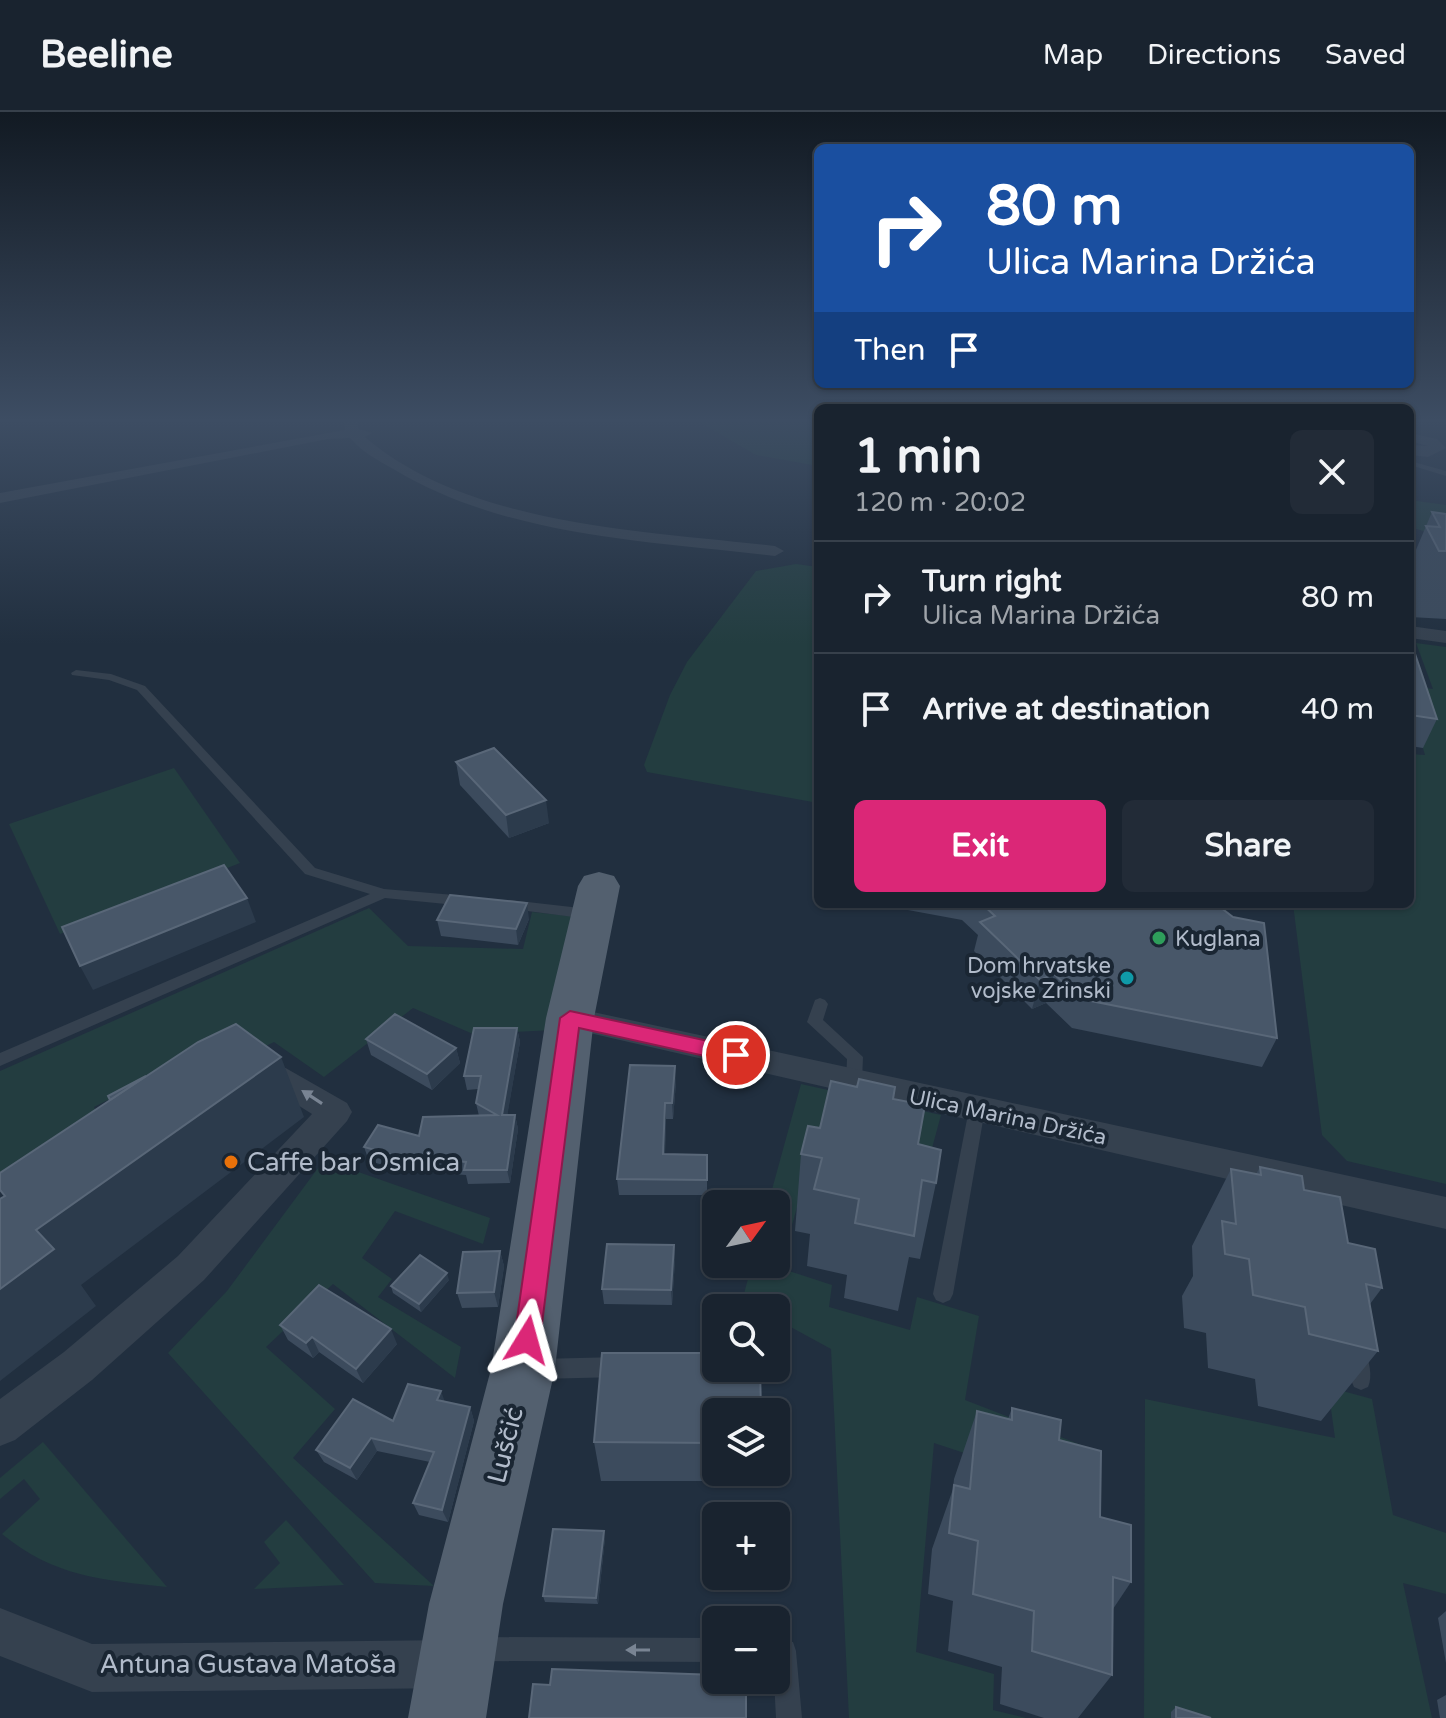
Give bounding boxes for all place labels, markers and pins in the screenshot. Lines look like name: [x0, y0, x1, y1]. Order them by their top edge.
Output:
place label: Kuglana: [1175, 926, 1261, 952]
marker: Kuglana: [1150, 929, 1168, 947]
place label: Dom hrvatske vojske Zrinski: [967, 953, 1111, 1004]
marker: Dom hrvatske vojske Zrinski: [1118, 969, 1136, 987]
pin: [702, 1021, 770, 1089]
place label: Caffe bar Osmica: [247, 1147, 460, 1178]
marker: Caffe bar Osmica: [222, 1153, 240, 1171]

